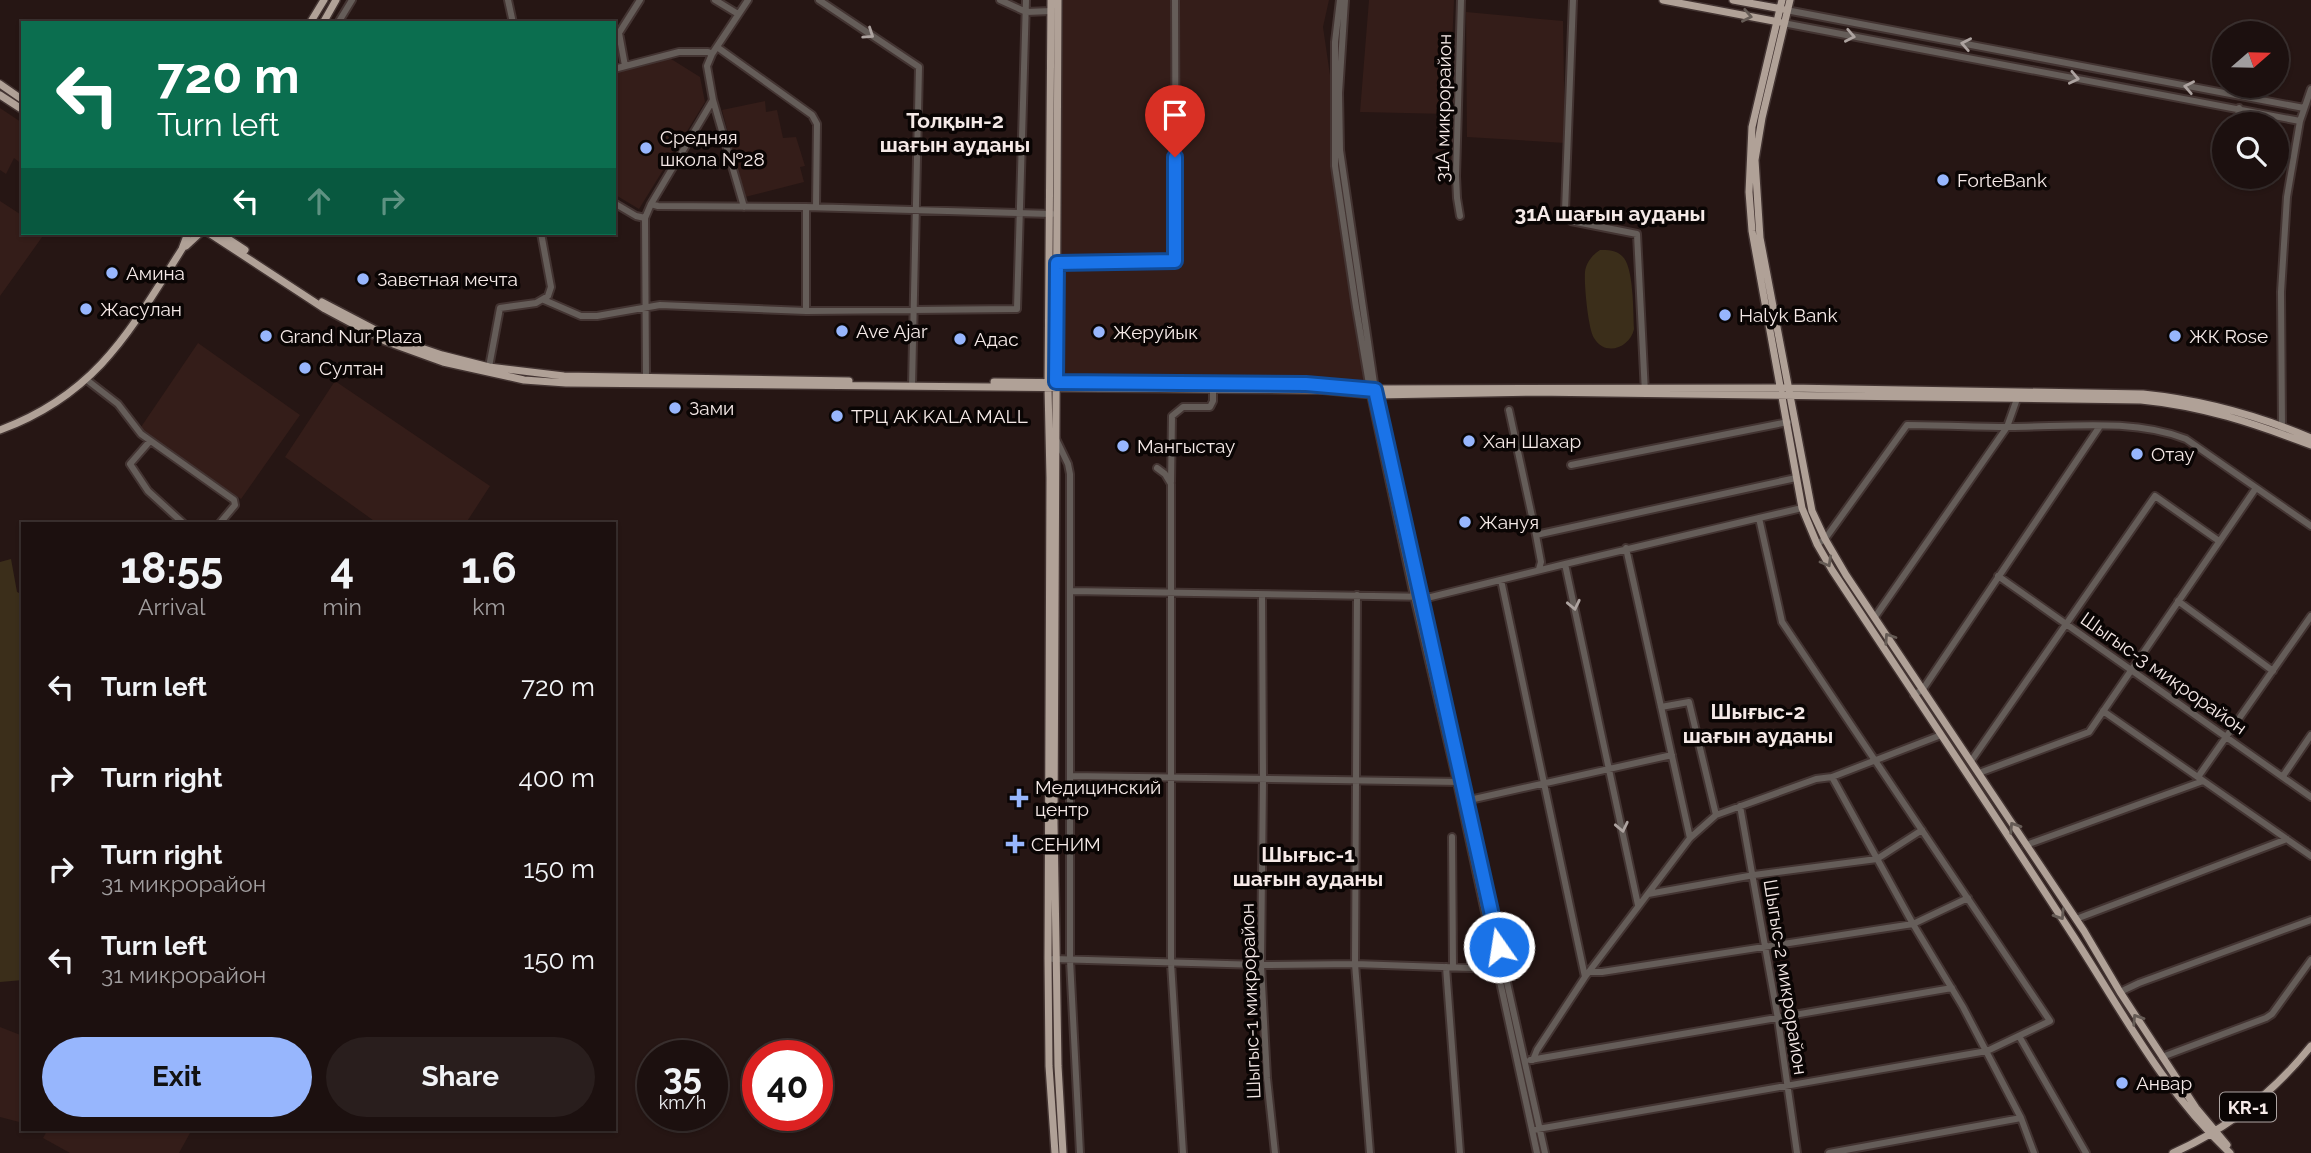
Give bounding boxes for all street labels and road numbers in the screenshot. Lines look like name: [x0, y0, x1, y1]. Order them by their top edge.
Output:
street label: 31А микрорайон: [1431, 33, 1455, 183]
street label: Шыгыс-3 микрорайон: [2077, 607, 2251, 739]
street label: Шыгыс-2 микрорайон: [1760, 878, 1812, 1076]
street label: Шыгыс-1 микрорайон: [1236, 903, 1264, 1099]
road number: KR-1: [2220, 1092, 2276, 1122]

